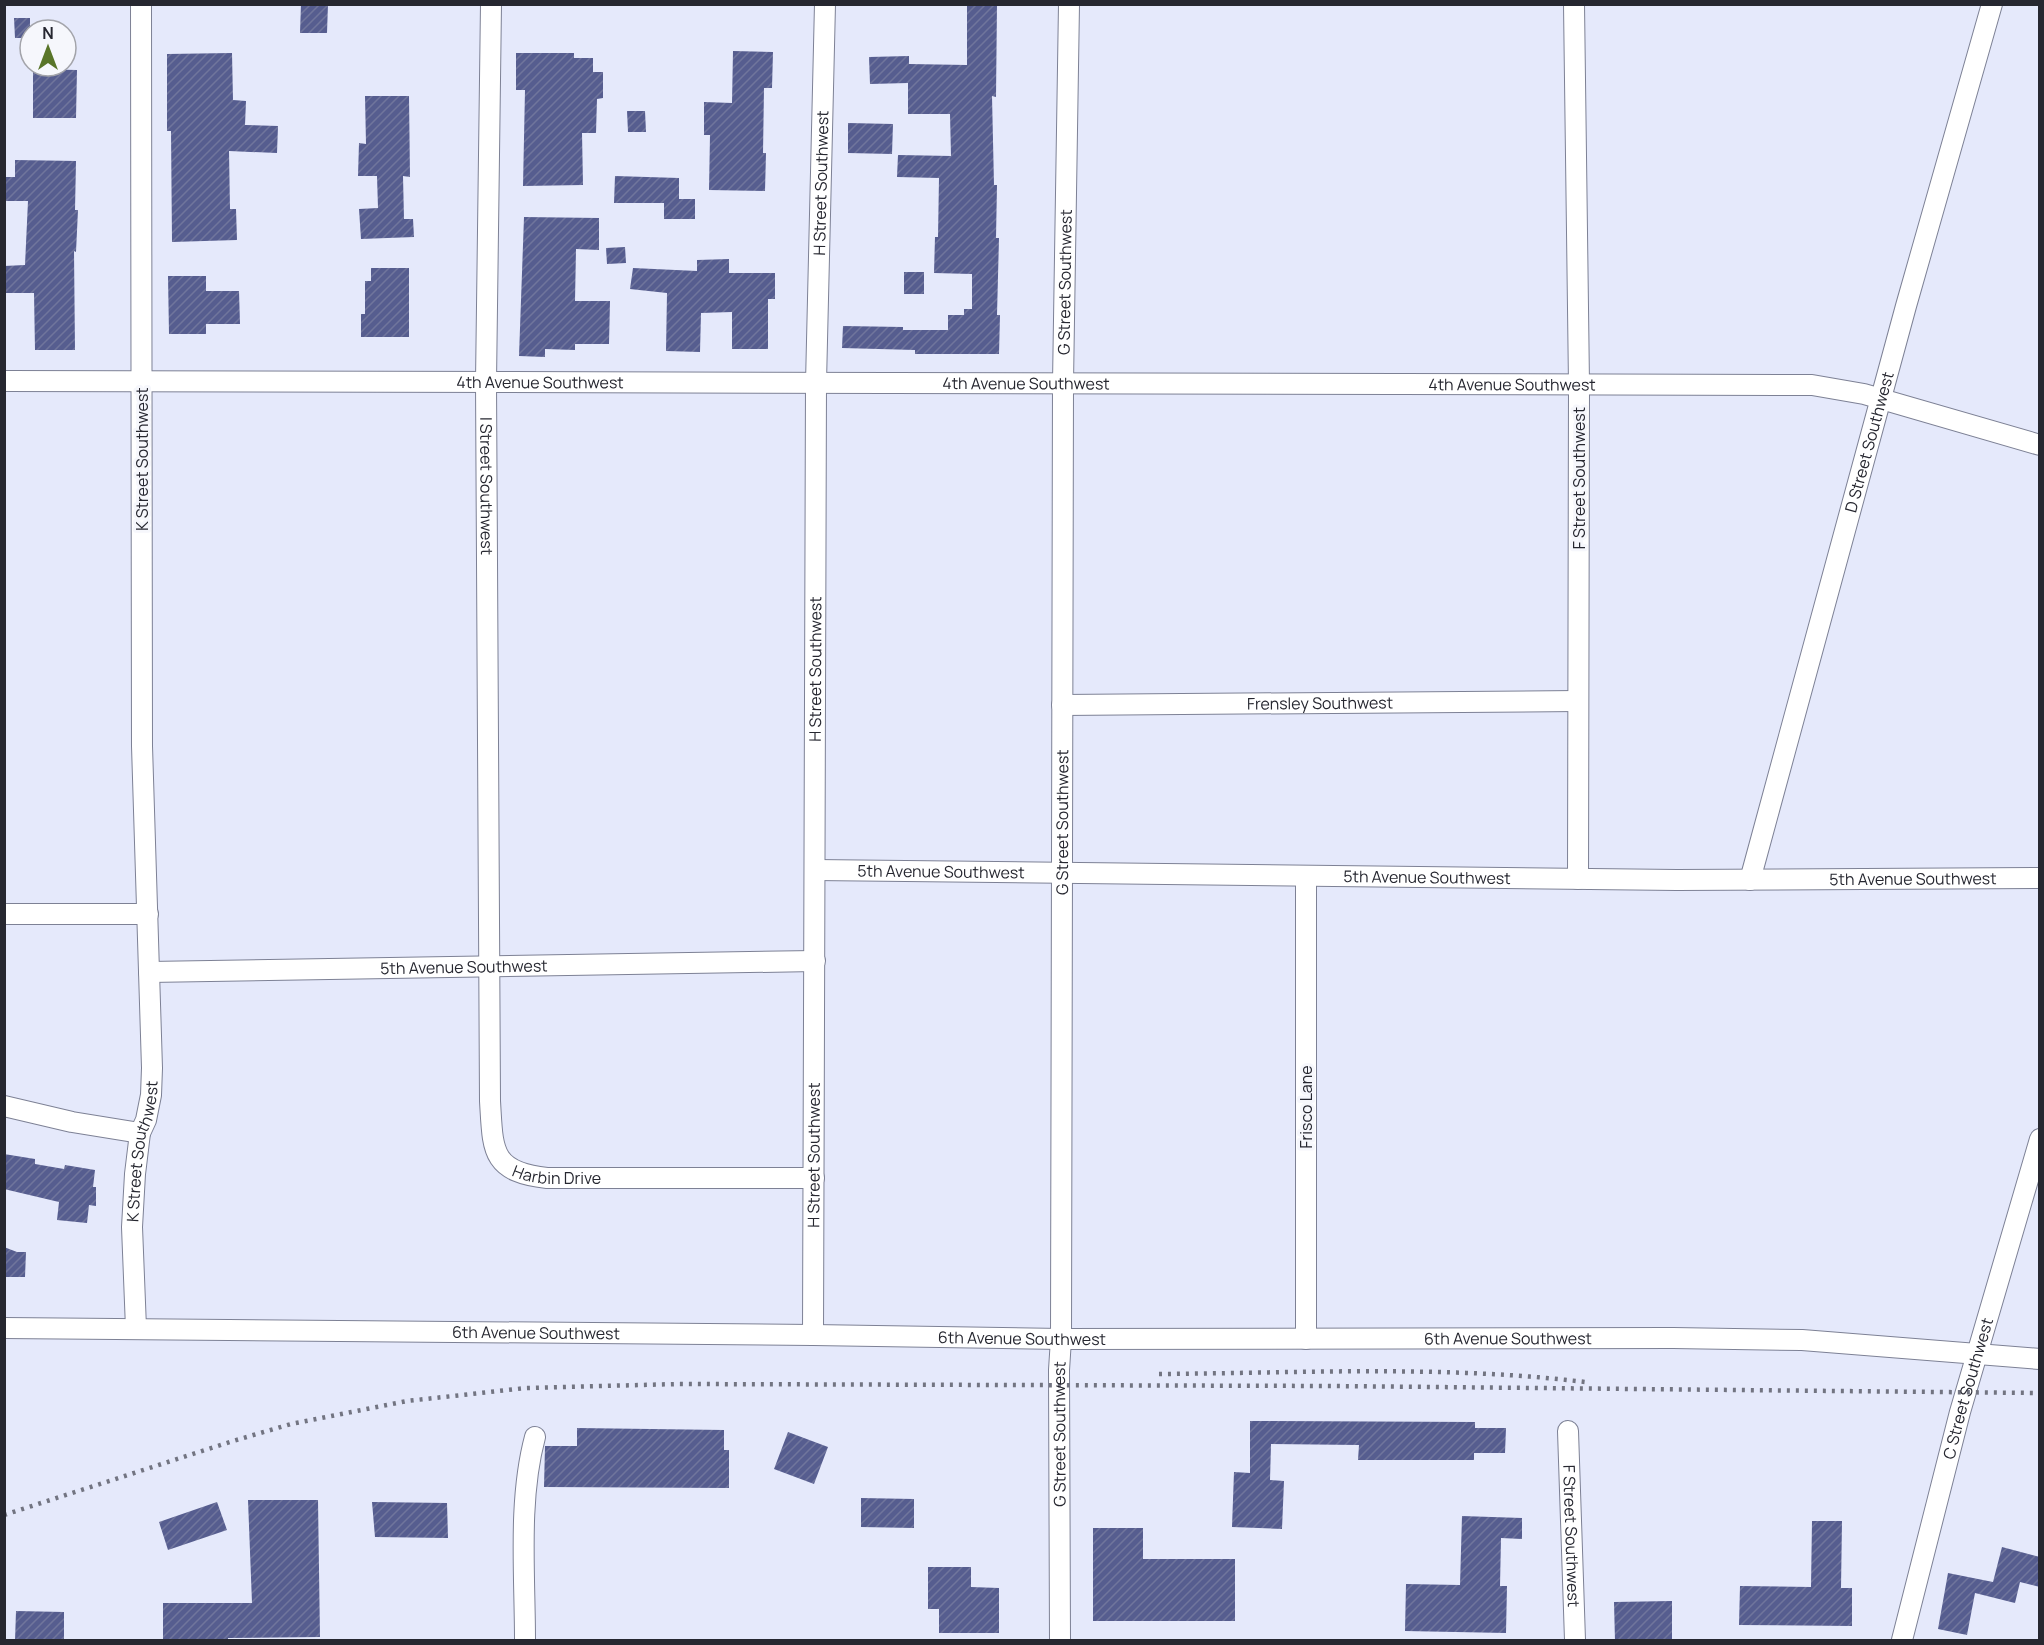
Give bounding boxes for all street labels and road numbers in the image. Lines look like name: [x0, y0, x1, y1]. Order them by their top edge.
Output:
street label: H Street Southwest: [808, 110, 833, 256]
street label: G Street Southwest: [1052, 209, 1077, 355]
street label: D Street Southwest: [1839, 369, 1899, 515]
street label: 4th Avenue Southwest: [456, 371, 624, 393]
street label: 4th Avenue Southwest: [942, 372, 1110, 394]
street label: 4th Avenue Southwest: [1428, 373, 1596, 396]
street label: K Street Southwest: [131, 387, 153, 531]
street label: F Street Southwest: [1568, 407, 1590, 549]
street label: I Street Southwest: [475, 417, 498, 555]
street label: H Street Southwest: [804, 596, 826, 742]
street label: Frensley Southwest: [1247, 691, 1393, 715]
street label: G Street Southwest: [1051, 749, 1073, 895]
street label: 5th Avenue Southwest: [857, 859, 1025, 883]
street label: 5th Avenue Southwest: [1343, 865, 1511, 889]
street label: 5th Avenue Southwest: [1829, 867, 1997, 890]
street label: 5th Avenue Southwest: [380, 954, 548, 979]
street label: Frisco Lane: [1295, 1065, 1317, 1149]
street label: K Street Southwest: [121, 1080, 163, 1223]
street label: H Street Southwest: [802, 1082, 825, 1228]
street label: Harbin Drive: [509, 1160, 601, 1189]
street label: C Street Southwest: [1937, 1315, 1998, 1461]
street label: 6th Avenue Southwest: [452, 1321, 620, 1344]
street label: 6th Avenue Southwest: [938, 1326, 1106, 1350]
street label: 6th Avenue Southwest: [1424, 1327, 1592, 1349]
street label: G Street Southwest: [1048, 1360, 1071, 1507]
street label: F Street Southwest: [1558, 1464, 1585, 1608]

